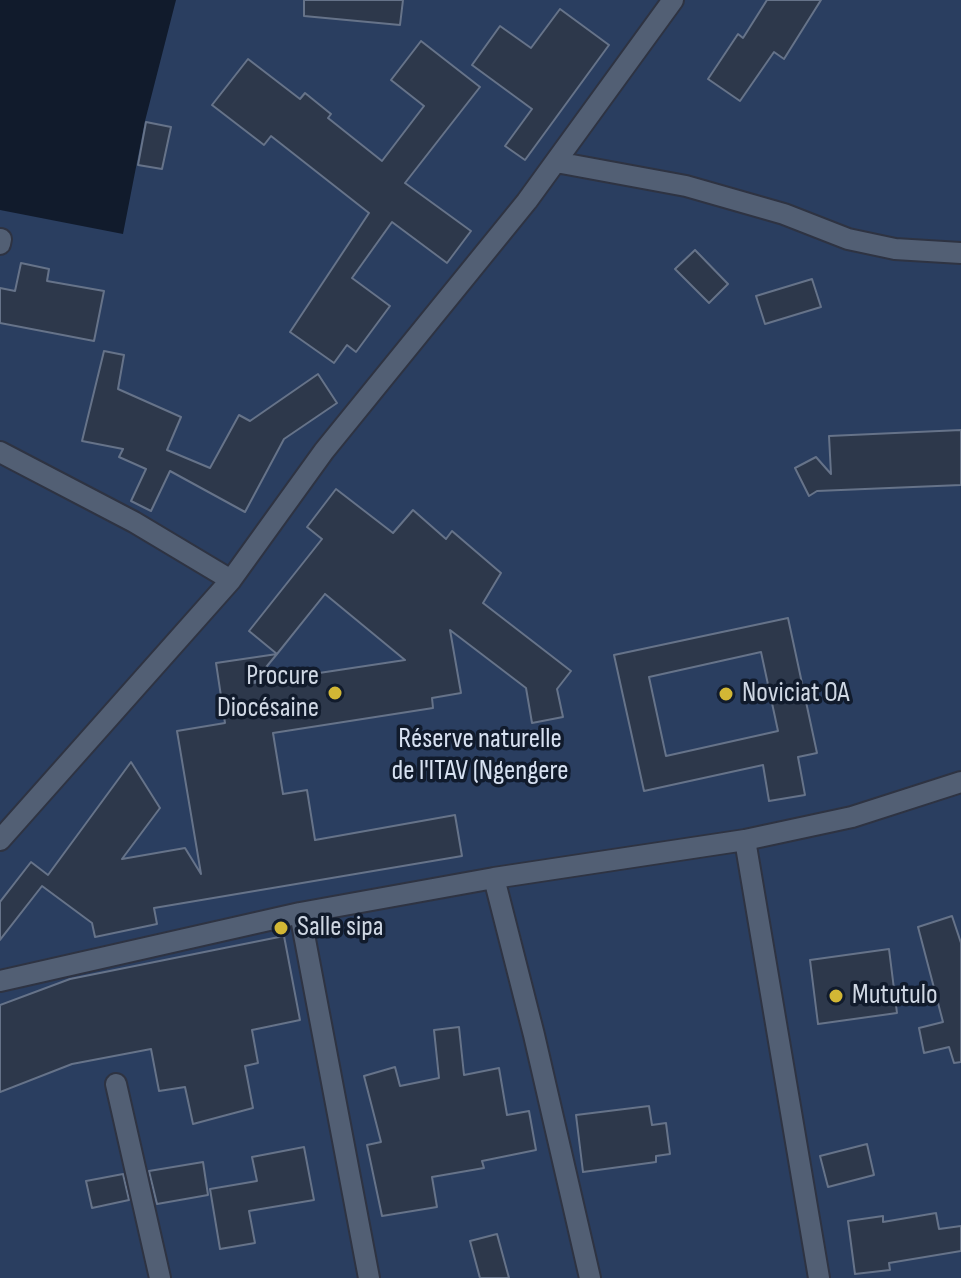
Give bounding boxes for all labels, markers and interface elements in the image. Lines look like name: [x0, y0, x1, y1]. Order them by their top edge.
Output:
place label: Procure Diocésaine: [217, 660, 319, 726]
place label: Noviciat OA: [742, 677, 850, 711]
marker: Procure Diocésaine: [326, 684, 344, 702]
marker: Noviciat OA: [717, 685, 735, 703]
park label: Réserve naturelle de l'ITAV (Ngengere: [392, 723, 568, 789]
place label: Salle sipa: [297, 911, 383, 945]
marker: Salle sipa: [272, 919, 290, 937]
place label: Mututulo: [852, 979, 938, 1013]
marker: Mututulo: [827, 987, 845, 1005]

